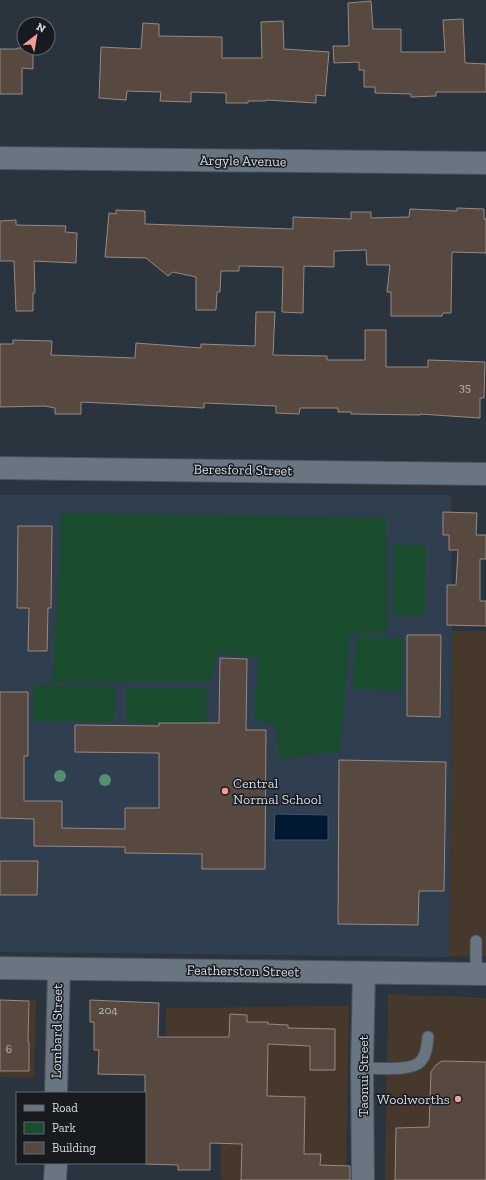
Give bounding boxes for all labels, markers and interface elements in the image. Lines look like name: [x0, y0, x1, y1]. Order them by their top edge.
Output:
north arrow: [16, 16, 56, 56]
text: N: [34, 20, 48, 36]
street label: Argyle Avenue: [199, 152, 287, 170]
house number: 35: [459, 380, 471, 394]
street label: Beresford Street: [193, 461, 293, 479]
place label: Central Normal School: [233, 775, 322, 808]
marker: Central Normal School: [220, 786, 230, 796]
street label: Featherston Street: [186, 962, 300, 980]
street label: Lombard Street: [48, 983, 66, 1079]
house number: 204: [98, 1003, 118, 1017]
street label: Taonui Street: [355, 1034, 372, 1117]
house number: 6: [6, 1042, 12, 1056]
place label: Woolworths: [377, 1091, 450, 1108]
legend: [16, 1092, 146, 1164]
marker: Woolworths: [453, 1094, 463, 1104]
text: Road: [52, 1101, 78, 1115]
text: Park: [52, 1121, 77, 1135]
text: Building: [52, 1141, 96, 1155]

